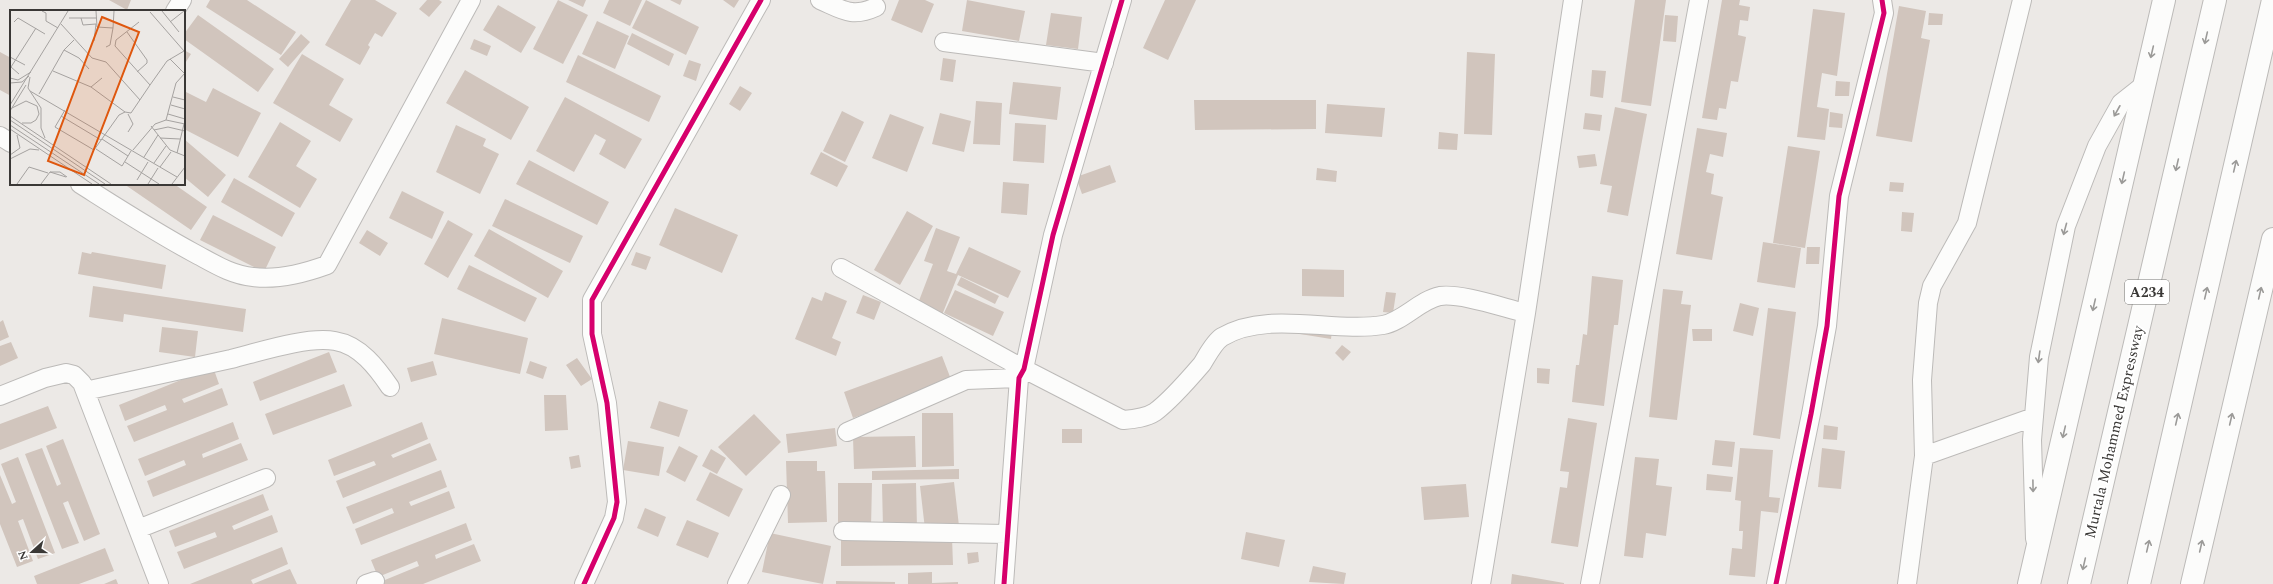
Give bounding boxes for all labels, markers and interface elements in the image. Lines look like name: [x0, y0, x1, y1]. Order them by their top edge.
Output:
inset map: [10, 10, 185, 185]
one-way arrow: [2202, 31, 2209, 44]
one-way arrow: [2148, 45, 2156, 58]
one-way arrow: [2113, 104, 2120, 116]
one-way arrow: [2172, 158, 2180, 171]
one-way arrow: [2231, 160, 2239, 173]
one-way arrow: [2118, 171, 2126, 184]
one-way arrow: [2061, 223, 2069, 236]
road number: A234: [2125, 280, 2169, 304]
one-way arrow: [2202, 286, 2210, 299]
one-way arrow: [2257, 287, 2265, 300]
one-way arrow: [2089, 298, 2097, 311]
street label: Murtala Mohammed Expressway: [2079, 323, 2150, 541]
one-way arrow: [2035, 350, 2043, 363]
one-way arrow: [2173, 413, 2181, 426]
one-way arrow: [2227, 413, 2235, 426]
one-way arrow: [2060, 425, 2068, 438]
one-way arrow: [2029, 479, 2036, 492]
north arrow: [12, 532, 52, 572]
one-way arrow: [2144, 540, 2152, 553]
one-way arrow: [2198, 540, 2206, 553]
text: N: [14, 548, 33, 563]
one-way arrow: [2079, 557, 2087, 570]

